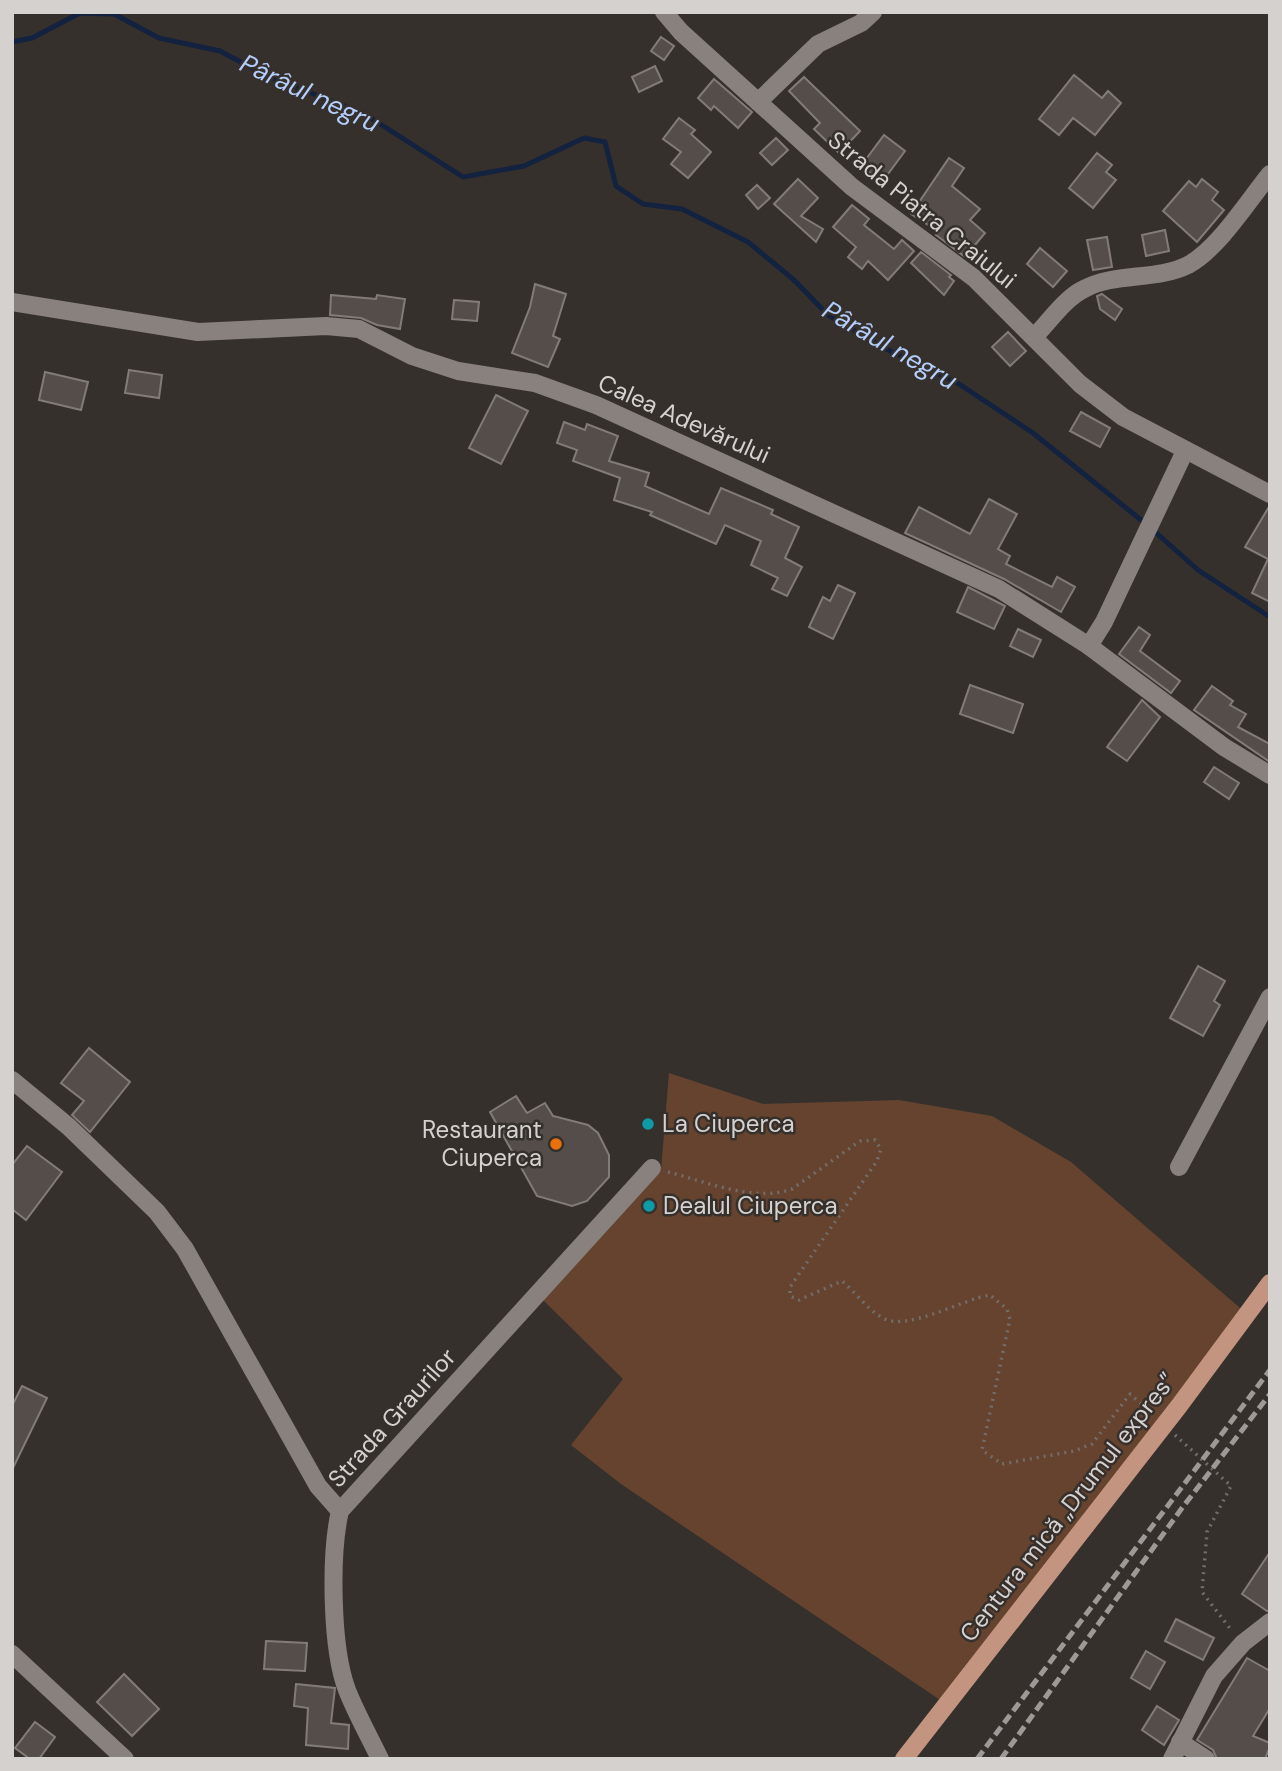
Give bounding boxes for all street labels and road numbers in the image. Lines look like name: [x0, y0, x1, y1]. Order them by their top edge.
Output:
street label: Strada Piatra Craiului: [822, 124, 1023, 295]
street label: Calea Adevărului: [593, 367, 775, 470]
street label: Strada Graurilor: [321, 1342, 462, 1494]
street label: Centura mică „Drumul expres”: [953, 1366, 1183, 1648]

